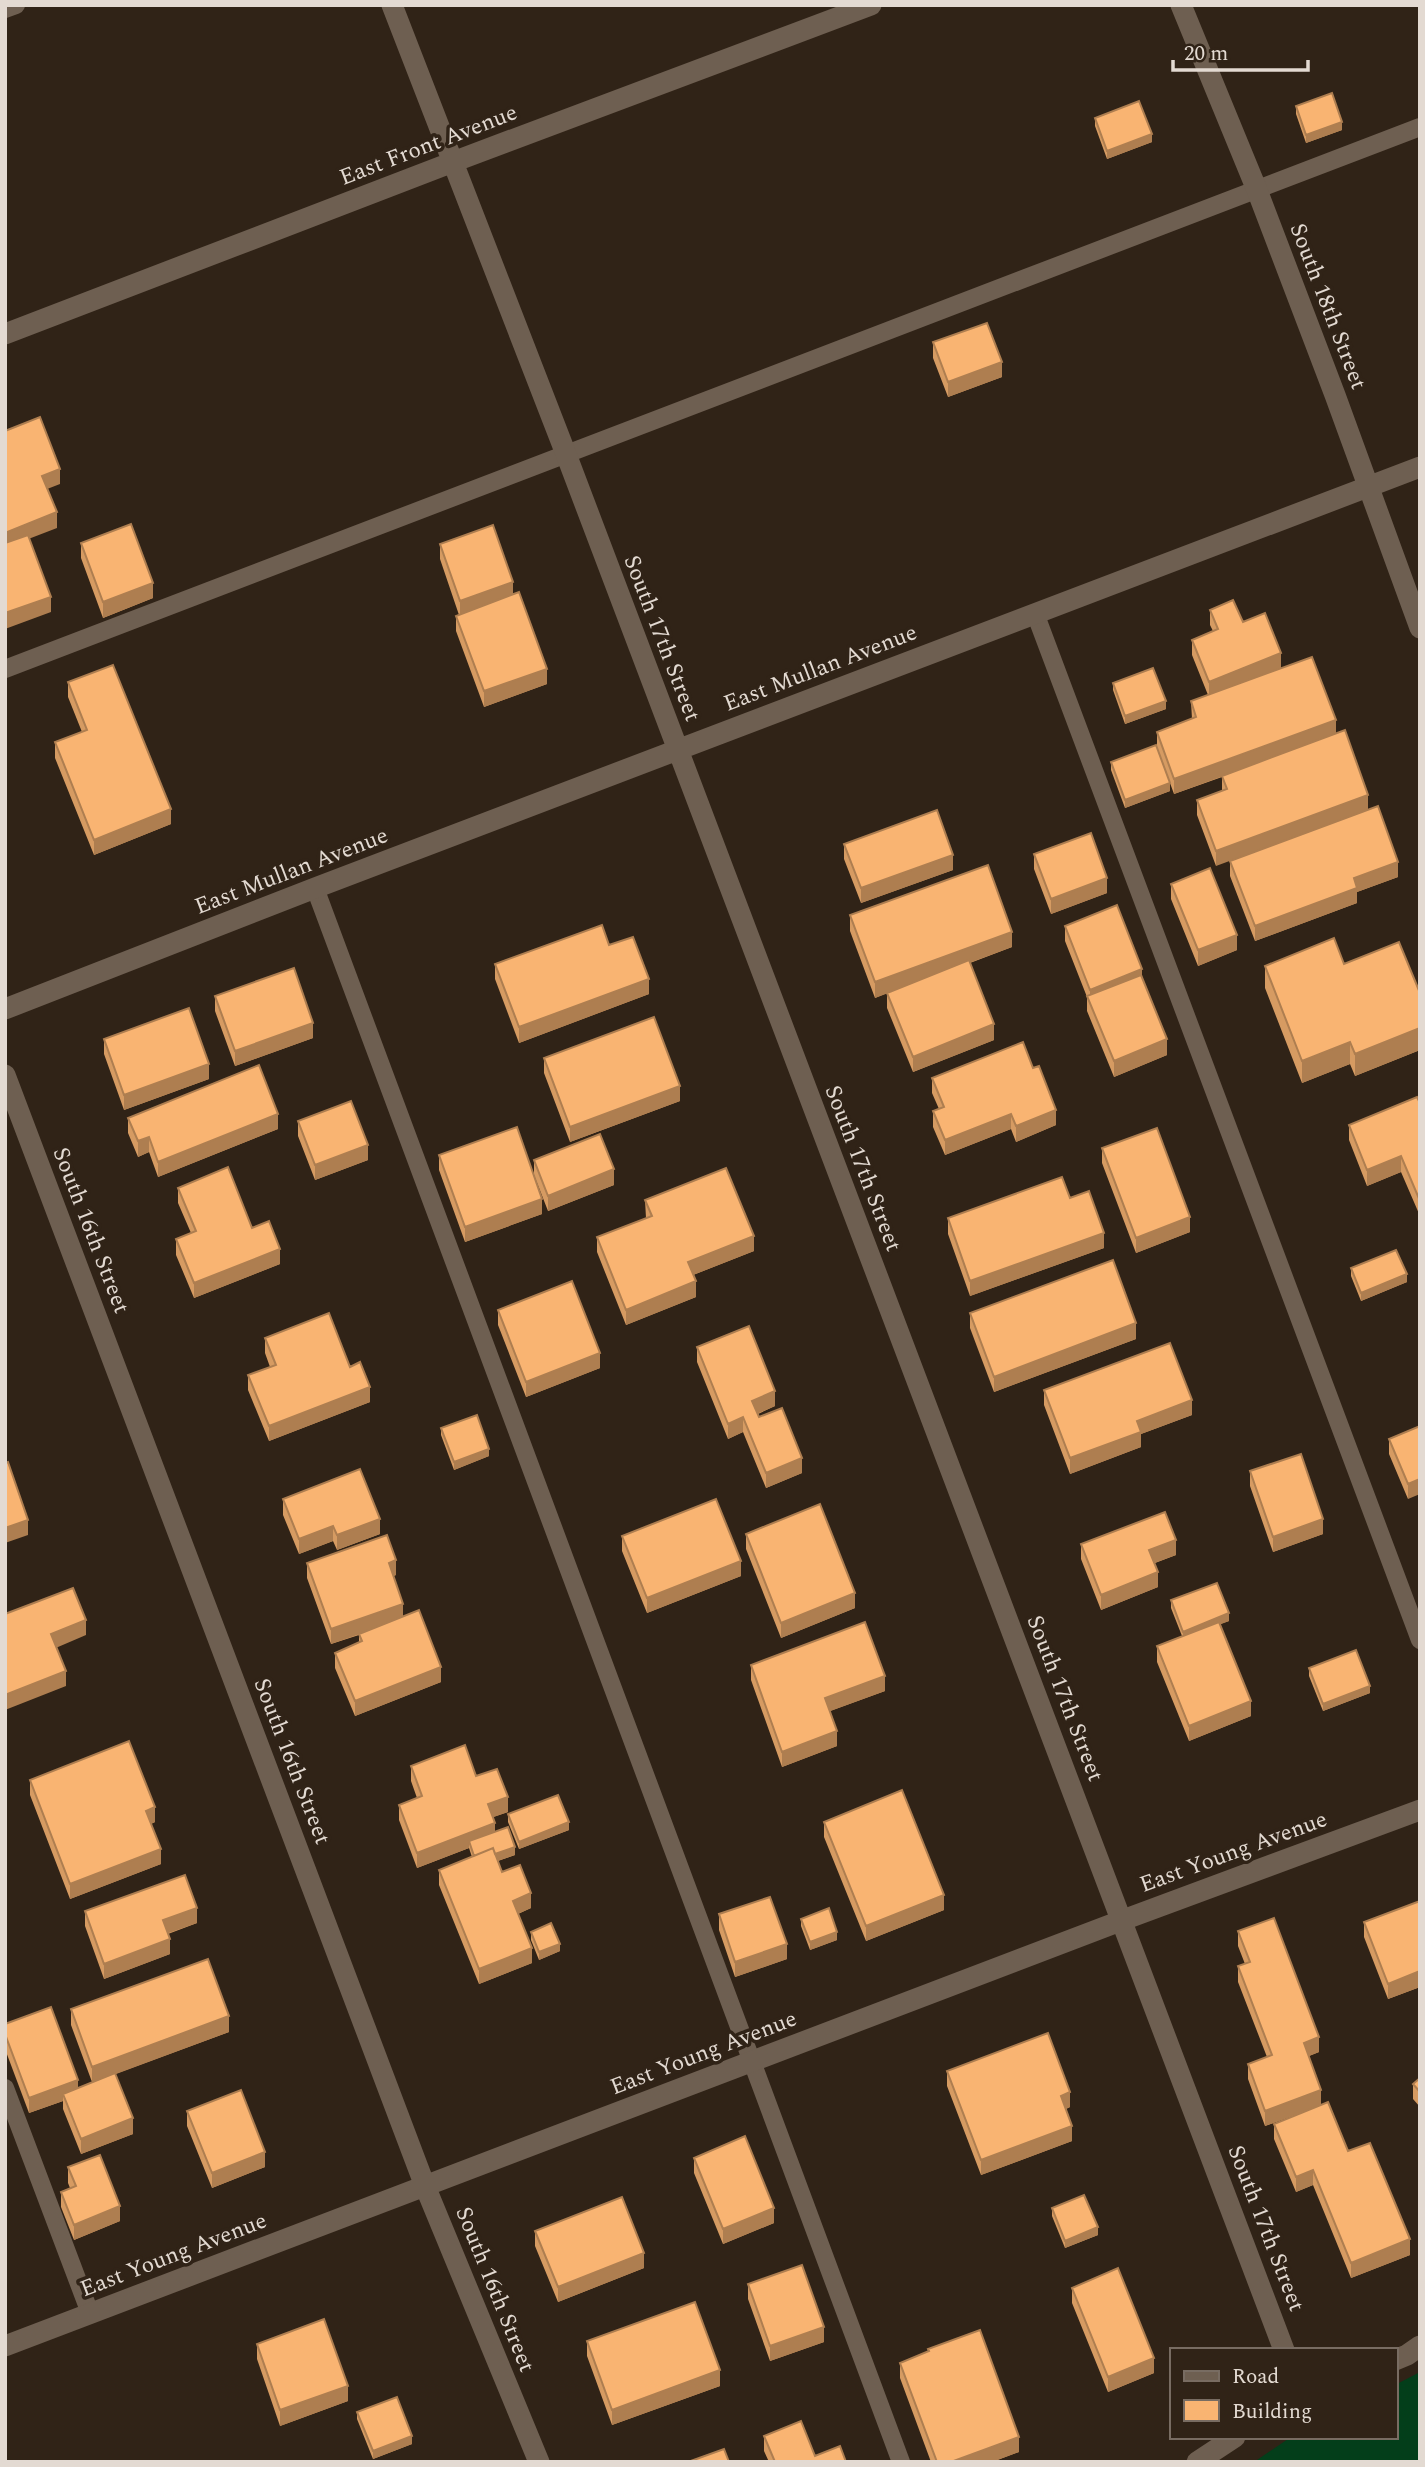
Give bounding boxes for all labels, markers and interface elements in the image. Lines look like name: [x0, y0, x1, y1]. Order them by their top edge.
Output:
scale bar: [1173, 28, 1308, 72]
text: 20 m: [1184, 38, 1228, 70]
street label: East Front Avenue: [334, 95, 523, 195]
street label: South 18th Street: [1280, 218, 1375, 395]
street label: South 17th Street: [614, 550, 709, 727]
street label: East Mullan Avenue: [719, 615, 922, 721]
street label: East Mullan Avenue: [190, 818, 393, 924]
street label: South 17th Street: [815, 1080, 910, 1257]
street label: South 16th Street: [43, 1142, 138, 1319]
street label: South 17th Street: [1017, 1610, 1112, 1787]
street label: South 16th Street: [244, 1673, 339, 1850]
street label: East Young Avenue: [1135, 1802, 1332, 1903]
street label: East Young Avenue: [605, 2002, 802, 2105]
street label: South 17th Street: [1218, 2140, 1313, 2317]
street label: South 16th Street: [445, 2201, 544, 2378]
street label: East Young Avenue: [75, 2204, 272, 2307]
legend: [1170, 2348, 1397, 2439]
text: Road: [1232, 2361, 1279, 2393]
text: Building: [1232, 2396, 1312, 2428]

